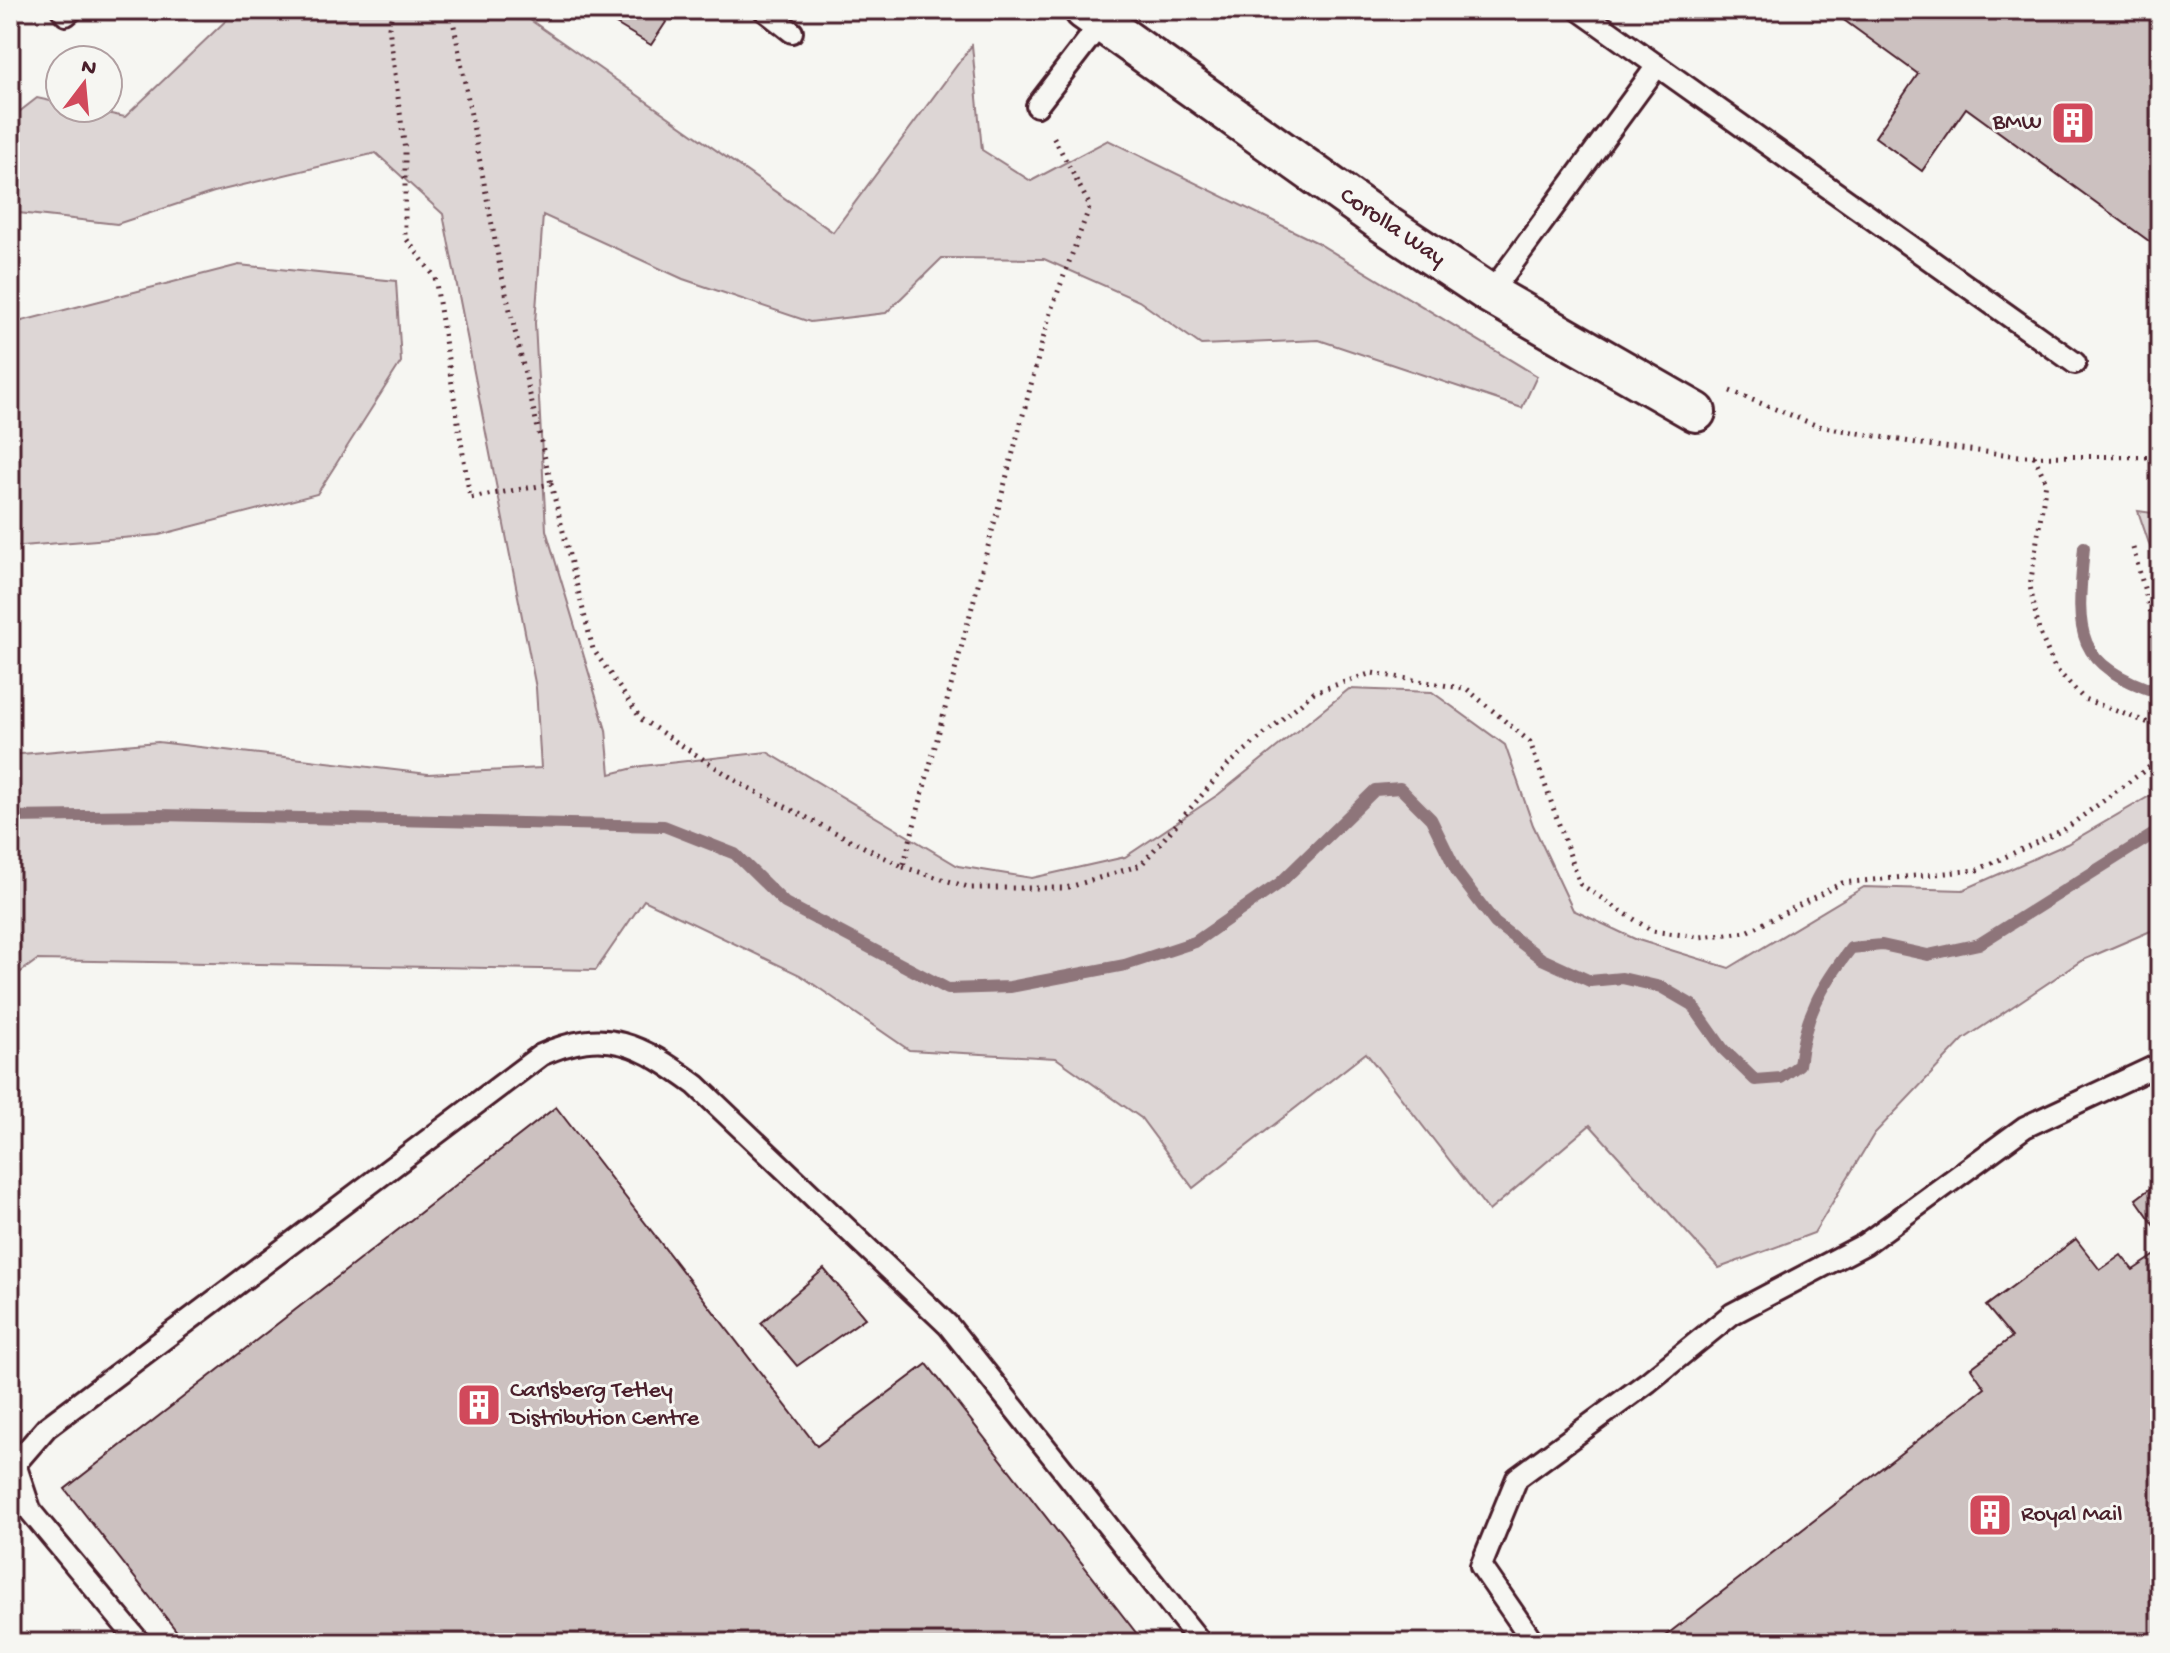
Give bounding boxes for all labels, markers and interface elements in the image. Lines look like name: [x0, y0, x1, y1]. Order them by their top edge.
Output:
north arrow: [44, 44, 124, 124]
text: N: [78, 54, 99, 83]
building icon: BMW: [2049, 99, 2097, 147]
place label: BMW: [1992, 109, 2042, 138]
street label: Corolla Way: [1334, 182, 1451, 274]
place label: Carlsberg Tetley Distribution Centre: [508, 1377, 700, 1434]
building icon: Carlsberg Tetley Distribution Centre: [455, 1381, 503, 1429]
building icon: Royal Mail: [1966, 1491, 2014, 1539]
place label: Royal Mail: [2021, 1501, 2123, 1530]

